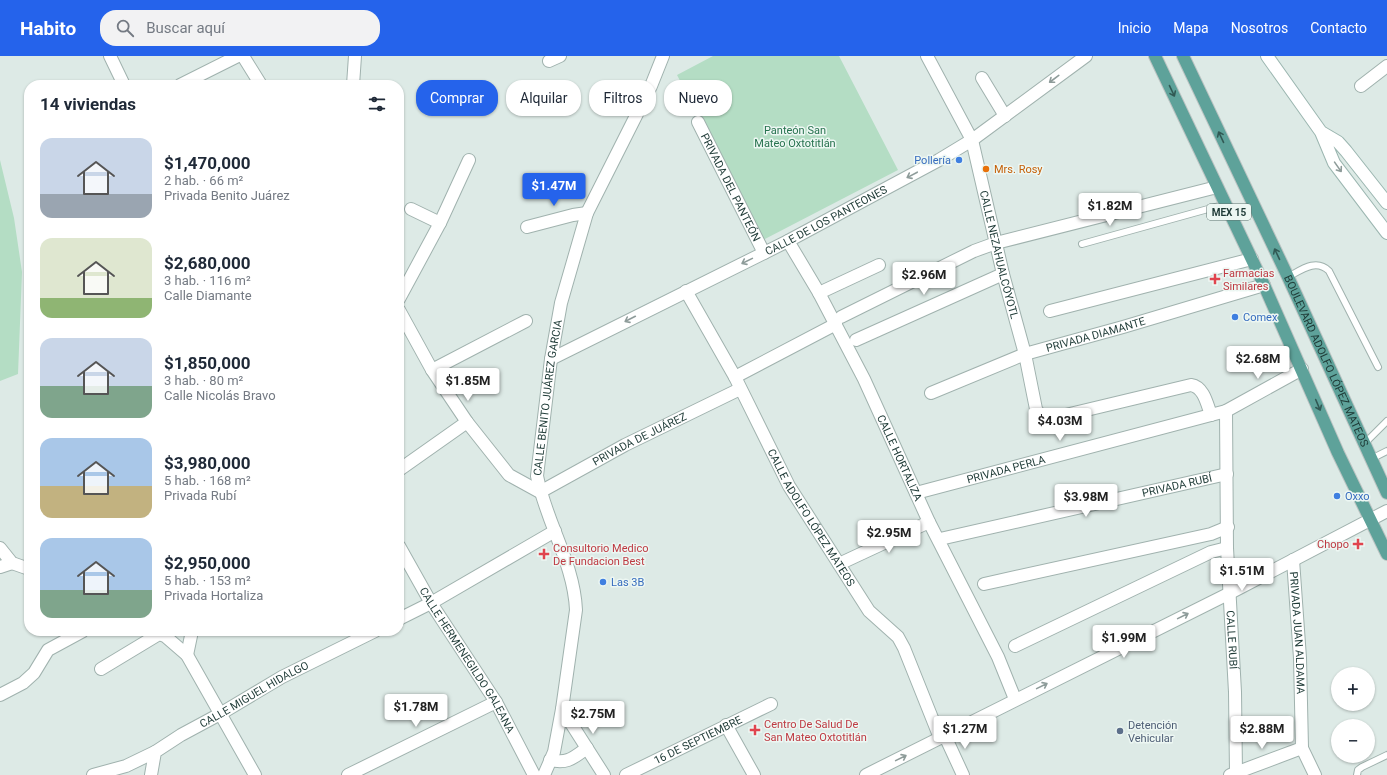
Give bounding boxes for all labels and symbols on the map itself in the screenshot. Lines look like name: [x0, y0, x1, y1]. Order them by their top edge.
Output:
one-way arrow: [1049, 75, 1060, 83]
one-way arrow: [1169, 85, 1176, 97]
park label: Panteón San Mateo Oxtotitlán: [754, 124, 836, 150]
street label: PRIVADA DEL PANTEÓN: [698, 131, 763, 244]
one-way arrow: [1217, 131, 1224, 143]
place label: Pollería: [914, 154, 951, 167]
marker: Pollería: [954, 155, 964, 165]
one-way arrow: [1334, 161, 1342, 172]
place label: Mrs. Rosy: [994, 163, 1043, 176]
marker: Mrs. Rosy: [981, 164, 991, 174]
one-way arrow: [906, 171, 918, 179]
pin: $1.47M: [521, 173, 587, 207]
street label: CALLE DE LOS PANTEONES: [763, 183, 890, 258]
street label: CALLE NEZAHUALCÓYOTL: [977, 189, 1021, 320]
pin: $1.82M: [1077, 193, 1143, 227]
road number: MEX 15: [1207, 204, 1251, 220]
one-way arrow: [1273, 248, 1280, 260]
one-way arrow: [741, 258, 753, 265]
pin: $2.96M: [891, 262, 957, 296]
place label: Farmacias Similares: [1223, 267, 1275, 293]
street label: BOULEVARD ADOLFO LÓPEZ MATEOS: [1281, 273, 1371, 449]
marker: Farmacias Similares: [1210, 274, 1220, 284]
place label: Comex: [1243, 311, 1278, 324]
marker: Comex: [1230, 312, 1240, 322]
street label: PRIVADA DIAMANTE: [1045, 315, 1147, 355]
one-way arrow: [625, 316, 637, 323]
street label: CALLE BENITO JUÁREZ GARCIA: [531, 318, 565, 476]
pin: $2.68M: [1225, 346, 1291, 380]
pin: $1.85M: [435, 368, 501, 402]
one-way arrow: [1314, 399, 1322, 411]
pin: $4.03M: [1027, 408, 1093, 442]
street label: PRIVADA DE JUÁREZ: [590, 410, 689, 469]
street label: CALLE HORTALIZA: [874, 413, 925, 504]
street label: CALLE ADOLFO LÓPEZ MATEOS: [765, 447, 858, 589]
street label: PRIVADA PERLA: [965, 453, 1048, 486]
street label: PRIVADA RUBÍ: [1141, 471, 1214, 500]
pin: $3.98M: [1053, 484, 1119, 518]
place label: Oxxo: [1345, 490, 1370, 503]
marker: Oxxo: [1332, 491, 1342, 501]
pin: $2.95M: [856, 520, 922, 554]
place label: Chopo: [1317, 538, 1349, 551]
marker: Chopo: [1352, 538, 1364, 550]
place label: Consultorio Medico De Fundacion Best: [553, 542, 648, 568]
marker: Consultorio Medico De Fundacion Best: [538, 548, 550, 560]
pin: $1.51M: [1209, 558, 1275, 592]
street label: PRIVADA JUAN ALDAMA: [1287, 571, 1307, 695]
place label: Las 3B: [611, 576, 644, 589]
marker: Las 3B: [598, 577, 608, 587]
street label: CALLE HERMENEGILDO GALEANA: [417, 585, 517, 736]
street label: CALLE RUBÍ: [1223, 610, 1240, 671]
one-way arrow: [1177, 612, 1189, 619]
pin: $1.99M: [1091, 625, 1157, 659]
street label: CALLE MIGUEL HIDALGO: [198, 659, 311, 731]
one-way arrow: [1036, 682, 1048, 689]
pin: $1.78M: [383, 694, 449, 728]
pin: $2.75M: [560, 701, 626, 735]
street label: 16 DE SEPTIEMBRE: [652, 713, 744, 767]
pin: $1.27M: [932, 716, 998, 750]
pin: $2.88M: [1229, 716, 1295, 750]
place label: Centro De Salud De San Mateo Oxtotitlán: [764, 718, 867, 744]
place label: Detención Vehicular: [1128, 719, 1177, 745]
marker: Centro De Salud De San Mateo Oxtotitlán: [749, 724, 761, 736]
marker: Detención Vehicular: [1115, 726, 1125, 736]
one-way arrow: [895, 754, 907, 761]

